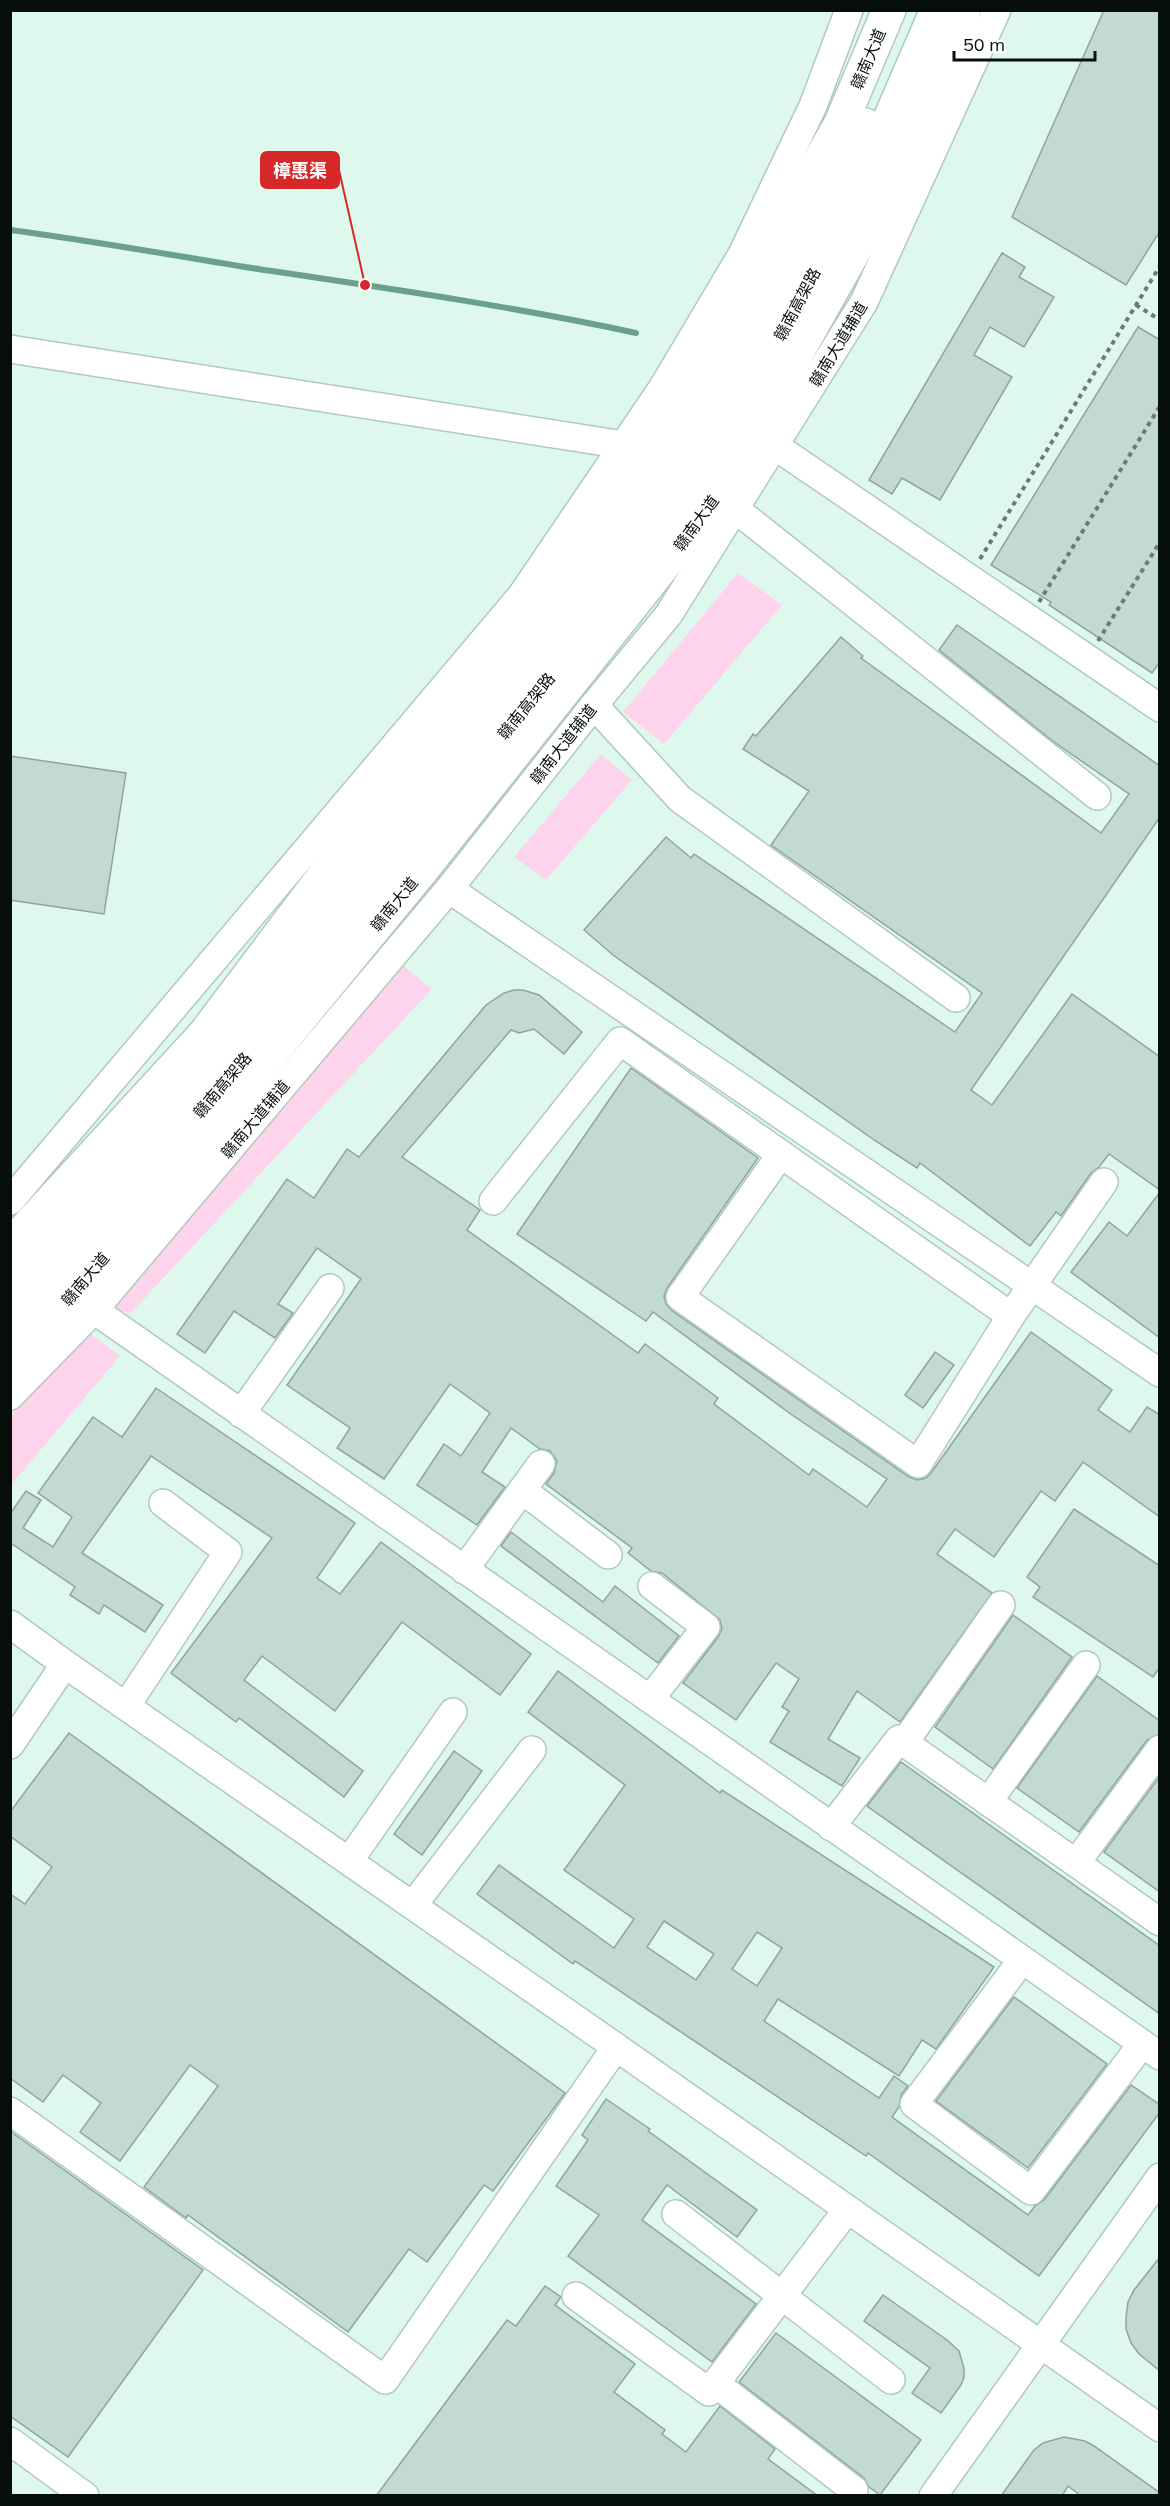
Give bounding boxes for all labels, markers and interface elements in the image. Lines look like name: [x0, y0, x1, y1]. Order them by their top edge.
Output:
scale bar: [954, 24, 1095, 62]
street label: 赣南大道: [846, 26, 890, 92]
text: 50 m: [963, 33, 1005, 56]
callout: 樟惠渠: [261, 152, 339, 188]
text: 樟惠渠: [273, 159, 327, 182]
street label: 赣南高架路: [769, 264, 825, 344]
street label: 赣南大道辅道: [805, 298, 871, 390]
street label: 赣南大道: [669, 491, 723, 555]
street label: 赣南高架路: [493, 669, 559, 743]
street label: 赣南大道辅道: [526, 700, 600, 788]
street label: 赣南大道: [366, 873, 422, 935]
street label: 赣南高架路: [189, 1048, 255, 1122]
street label: 赣南大道辅道: [216, 1076, 294, 1162]
street label: 赣南大道: [57, 1248, 113, 1310]

